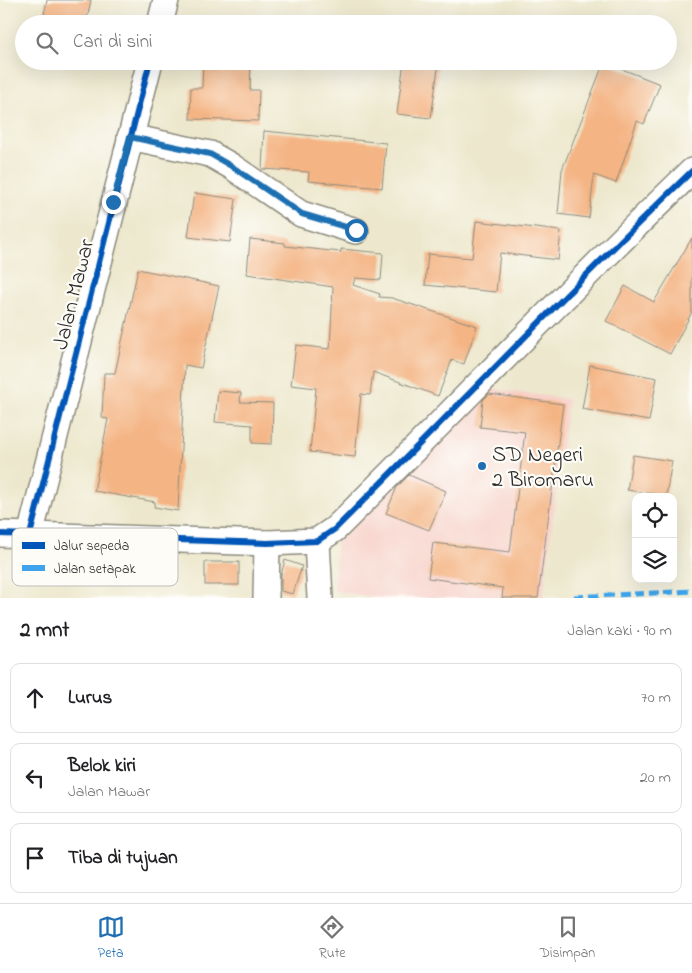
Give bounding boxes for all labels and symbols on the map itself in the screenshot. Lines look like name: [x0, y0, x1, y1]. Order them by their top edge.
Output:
route end: [102, 191, 125, 214]
route start: [345, 219, 368, 242]
street label: Jalan Mawar: [46, 236, 104, 353]
place label: SD Negeri 2 Biromaru: [492, 440, 594, 497]
marker: SD Negeri 2 Biromaru: [476, 460, 488, 472]
legend: [12, 528, 178, 586]
text: Jalur sepeda: [54, 536, 129, 557]
text: Jalan setapak: [54, 559, 137, 580]

